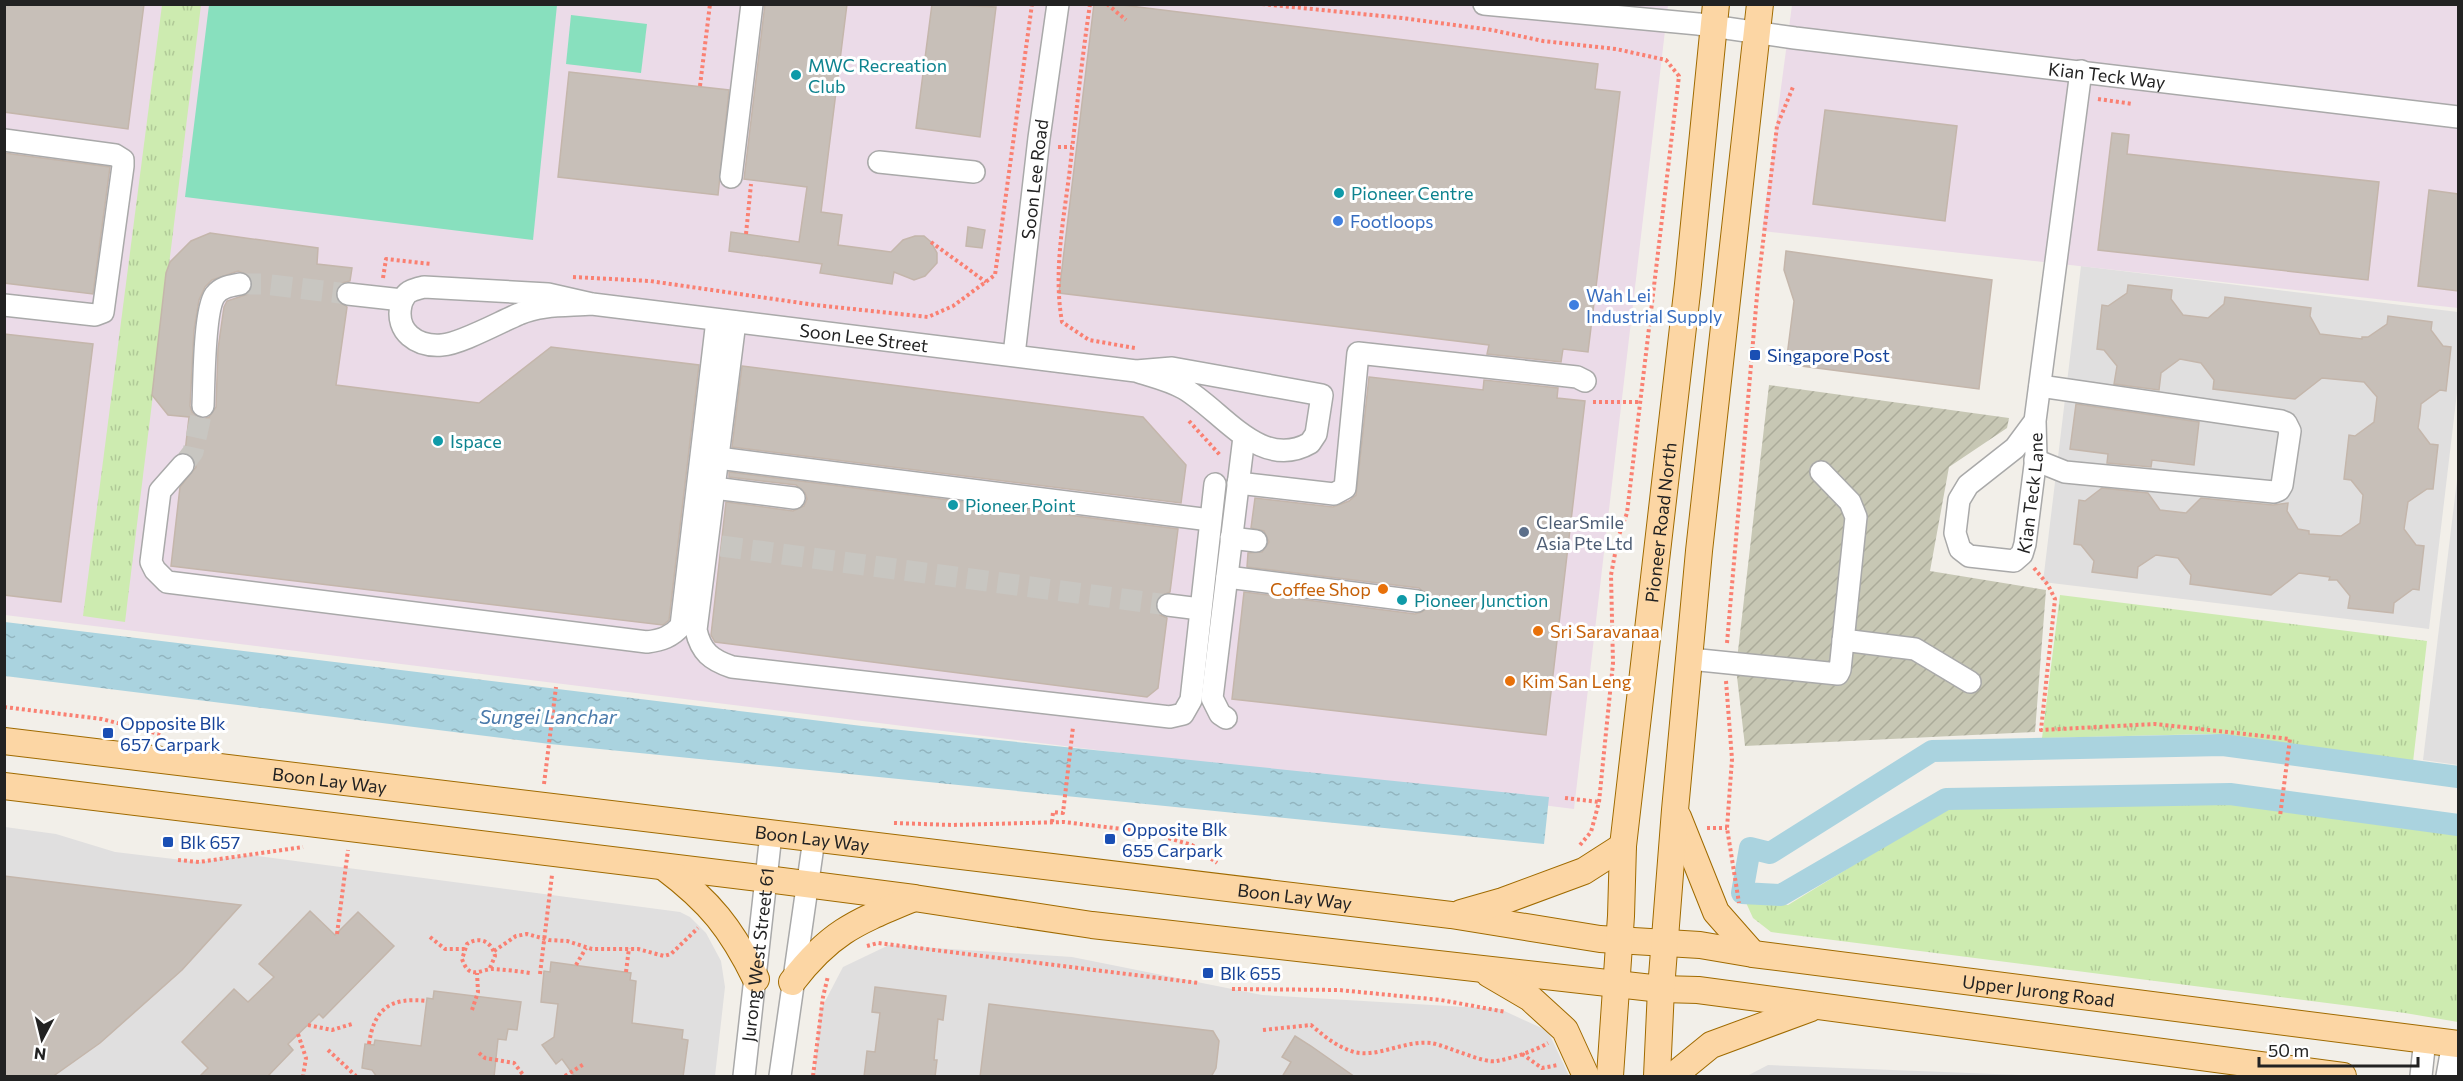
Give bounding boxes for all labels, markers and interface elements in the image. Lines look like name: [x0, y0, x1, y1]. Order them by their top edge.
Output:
place label: MWC Recreation Club: [808, 54, 947, 97]
street label: Kian Teck Way: [2047, 57, 2167, 93]
marker: MWC Recreation Club: [789, 68, 803, 82]
street label: Soon Lee Road: [1016, 118, 1053, 240]
place label: Pioneer Centre: [1351, 182, 1474, 204]
marker: Pioneer Centre: [1332, 186, 1346, 200]
place label: Footloops: [1350, 210, 1433, 232]
marker: Footloops: [1331, 214, 1345, 228]
place label: Wah Lei Industrial Supply: [1586, 284, 1722, 327]
marker: Wah Lei Industrial Supply: [1567, 298, 1581, 312]
street label: Soon Lee Street: [798, 319, 930, 356]
place label: Singapore Post: [1767, 344, 1890, 366]
marker: Singapore Post: [1748, 348, 1762, 362]
place label: Ispace: [450, 430, 502, 452]
street label: Kian Teck Lane: [2012, 432, 2047, 556]
marker: Ispace: [431, 434, 445, 448]
street label: Pioneer Road North: [1640, 441, 1681, 604]
place label: Pioneer Point: [965, 494, 1076, 516]
marker: Pioneer Point: [946, 498, 960, 512]
place label: ClearSmile Asia Pte Ltd: [1536, 511, 1633, 554]
marker: ClearSmile Asia Pte Ltd: [1517, 525, 1531, 539]
place label: Coffee Shop: [1270, 578, 1371, 600]
marker: Coffee Shop: [1376, 582, 1390, 596]
place label: Pioneer Junction: [1414, 589, 1548, 611]
marker: Pioneer Junction: [1395, 593, 1409, 607]
place label: Sri Saravanaa: [1550, 620, 1660, 642]
marker: Sri Saravanaa: [1531, 624, 1545, 638]
place label: Kim San Leng: [1522, 670, 1632, 692]
marker: Kim San Leng: [1503, 674, 1517, 688]
water label: Sungei Lanchar: [479, 704, 618, 728]
place label: Opposite Blk 657 Carpark: [120, 712, 226, 755]
marker: Opposite Blk 657 Carpark: [101, 726, 115, 740]
street label: Boon Lay Way: [271, 762, 388, 798]
place label: Opposite Blk 655 Carpark: [1122, 818, 1228, 861]
street label: Boon Lay Way: [754, 820, 871, 856]
place label: Blk 657: [180, 831, 240, 853]
marker: Opposite Blk 655 Carpark: [1103, 832, 1117, 846]
marker: Blk 657: [161, 835, 175, 849]
street label: Jurong West Street 61: [737, 866, 778, 1043]
street label: Boon Lay Way: [1236, 878, 1353, 914]
place label: Blk 655: [1220, 962, 1281, 984]
marker: Blk 655: [1201, 966, 1215, 980]
street label: Upper Jurong Road: [1961, 970, 2116, 1011]
north arrow: [12, 1009, 72, 1069]
scale bar: [2259, 1030, 2418, 1068]
text: 50 m: [2268, 1039, 2309, 1061]
text: N: [33, 1044, 47, 1065]

